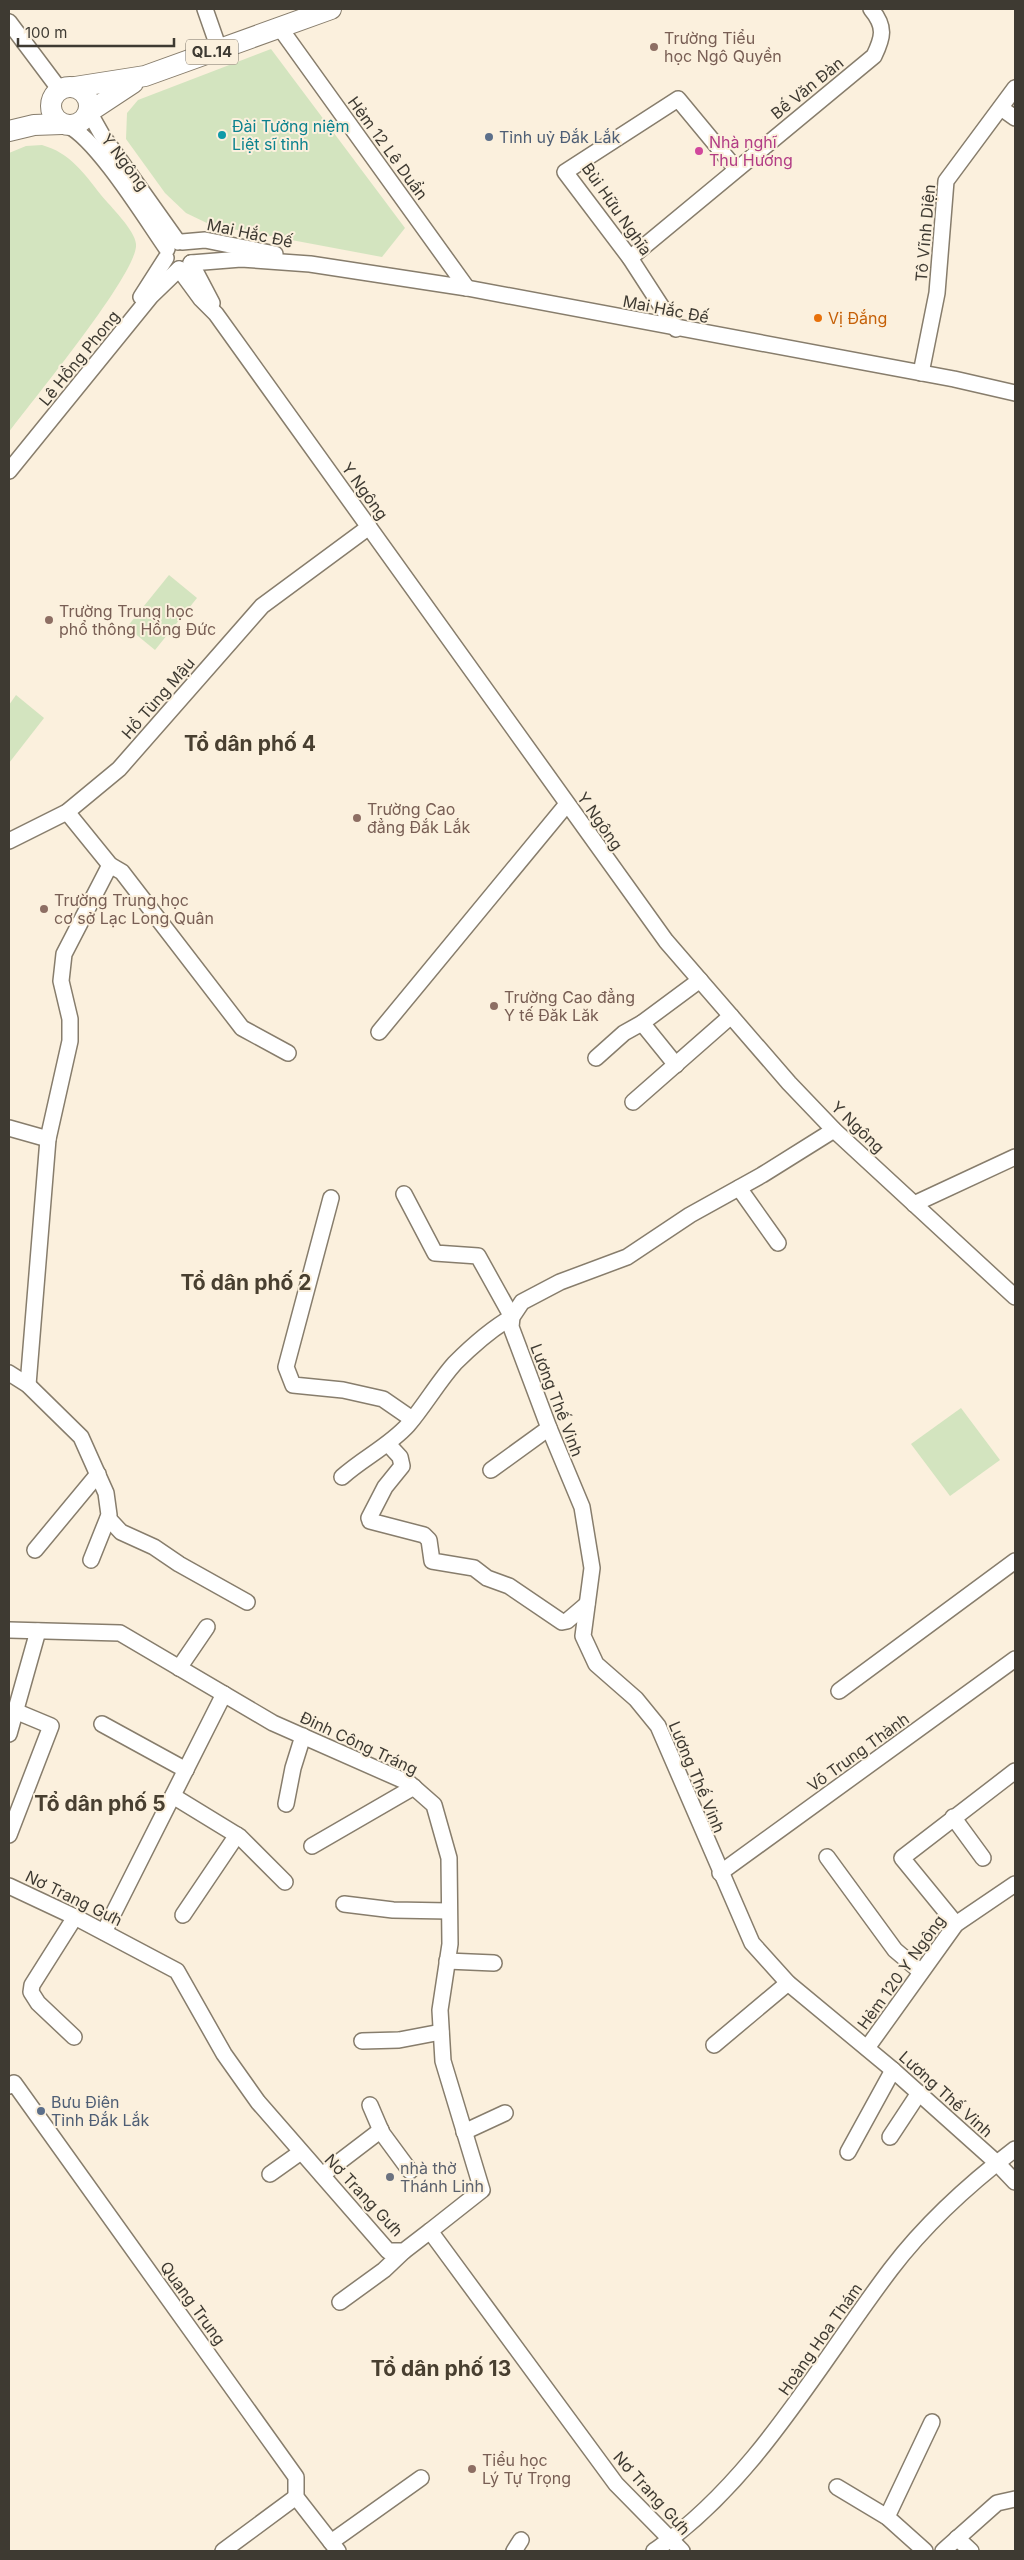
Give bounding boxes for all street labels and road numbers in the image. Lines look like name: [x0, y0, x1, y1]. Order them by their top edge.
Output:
road number: QL.14: [186, 40, 238, 64]
street label: Bế Văn Đàn: [767, 53, 847, 123]
street label: Hẻm 12 Lê Duẩn: [344, 92, 432, 204]
street label: Y Ngông: [97, 130, 153, 194]
street label: Bùi Hữu Nghĩa: [578, 159, 656, 259]
street label: Tô Vĩnh Diện: [911, 184, 939, 282]
street label: Mai Hắc Đế: [205, 214, 295, 252]
street label: Mai Hắc Đế: [621, 291, 711, 327]
street label: Lê Hồng Phong: [35, 306, 123, 410]
street label: Y Ngông: [337, 458, 393, 524]
street label: Hồ Tùng Mậu: [117, 653, 199, 743]
street label: Y Ngông: [573, 788, 627, 854]
street label: Y Ngông: [827, 1097, 889, 1157]
street label: Lương Thế Vinh: [526, 1341, 588, 1459]
street label: Đinh Công Tráng: [297, 1707, 421, 1779]
street label: Võ Trung Thành: [803, 1708, 913, 1796]
street label: Lương Thế Vinh: [665, 1718, 729, 1836]
street label: Nơ Trang Gưh: [22, 1866, 126, 1930]
street label: Hẻm 120 Y Ngông: [853, 1911, 949, 2033]
street label: Lương Thế Vinh: [895, 2047, 997, 2141]
street label: Nơ Trang Gưh: [321, 2150, 407, 2240]
street label: Quang Trung: [156, 2257, 230, 2349]
street label: Hoàng Hoa Thám: [774, 2279, 866, 2399]
street label: Nơ Trang Gưh: [609, 2447, 695, 2539]

